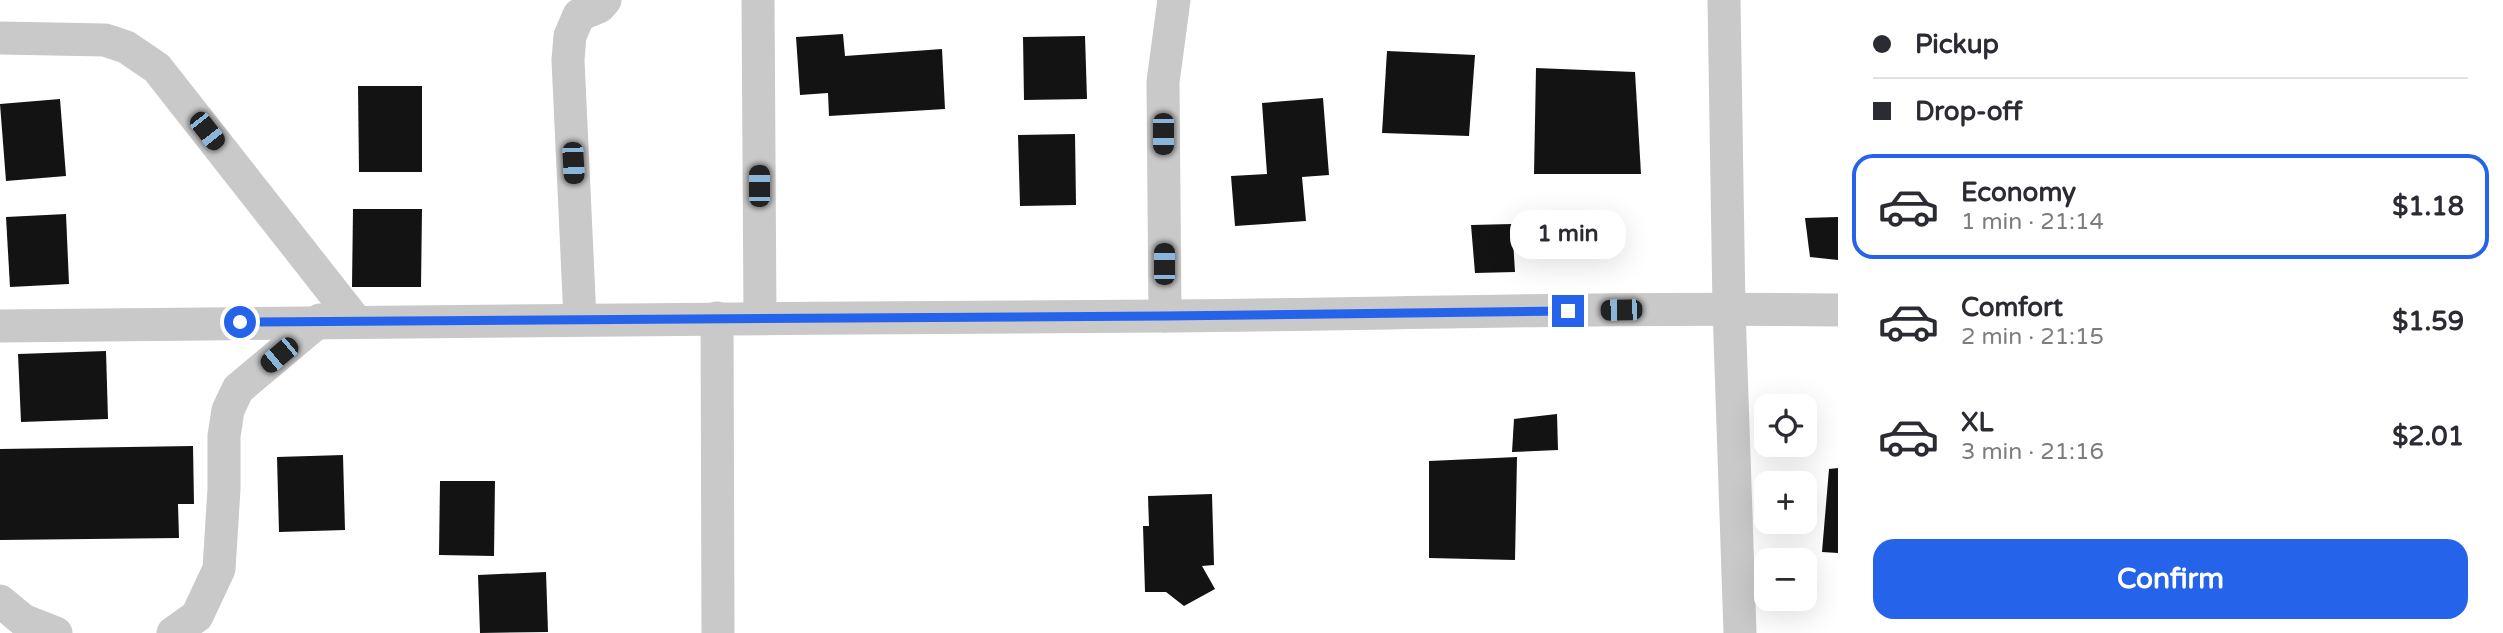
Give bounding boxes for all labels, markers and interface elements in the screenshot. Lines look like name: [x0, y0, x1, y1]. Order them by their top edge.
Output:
text: Pickup: [1915, 29, 1999, 60]
text: Drop-off: [1915, 96, 2022, 127]
car: [186, 108, 229, 154]
car: [1153, 113, 1174, 155]
car: [562, 141, 585, 185]
car: [749, 165, 770, 207]
icon: car: [1877, 175, 1940, 238]
text: Economy: [1961, 177, 2076, 208]
text: $1.18: [2392, 191, 2464, 222]
text: 1 min · 21:14: [1961, 208, 2104, 236]
callout: 1 min: [1510, 210, 1626, 258]
text: 1 min: [1537, 220, 1599, 248]
car: [1154, 243, 1175, 285]
icon: car: [1877, 290, 1940, 353]
text: Comfort: [1961, 292, 2063, 323]
route end: [1552, 295, 1584, 327]
car: [1600, 299, 1643, 321]
route start: [224, 306, 256, 338]
text: $1.59: [2392, 306, 2464, 337]
text: 2 min · 21:15: [1961, 323, 2104, 351]
car: [257, 333, 302, 377]
map controls: [1754, 394, 1817, 611]
button: locate: [1754, 394, 1817, 457]
icon: car: [1877, 405, 1940, 468]
text: XL: [1961, 407, 1993, 438]
text: $2.01: [2392, 421, 2464, 452]
text: 3 min · 21:16: [1961, 438, 2104, 466]
button: +: [1754, 471, 1817, 534]
button: Confirm: [1873, 539, 2468, 619]
button: −: [1754, 548, 1817, 611]

